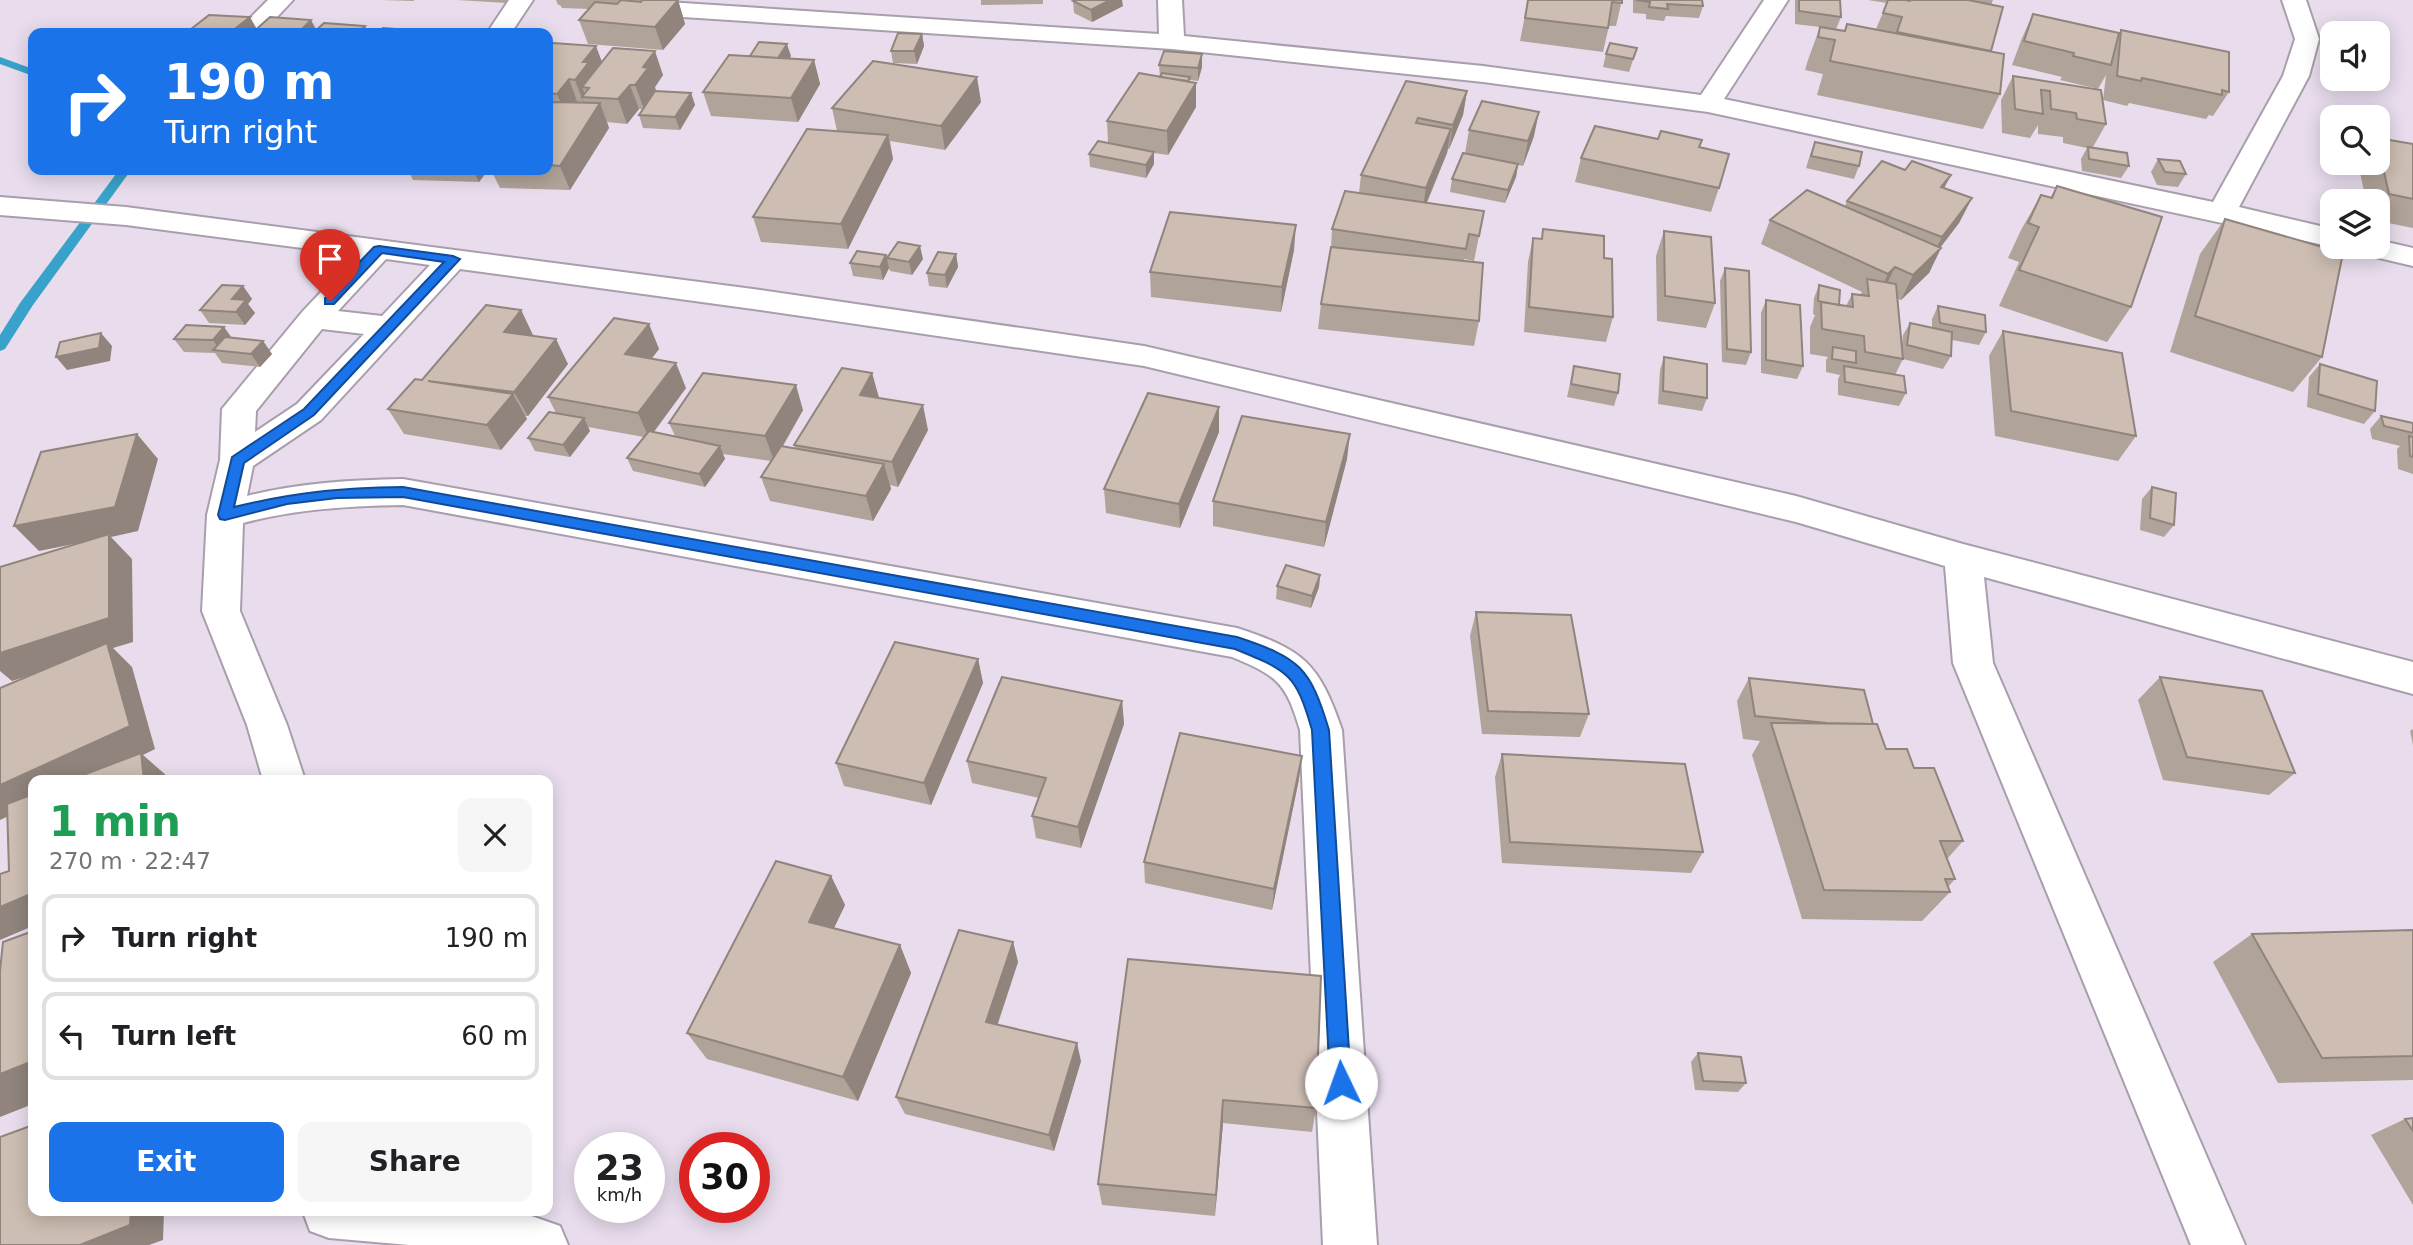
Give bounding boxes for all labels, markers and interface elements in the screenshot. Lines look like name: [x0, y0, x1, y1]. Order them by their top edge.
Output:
map controls: [2320, 21, 2390, 259]
button: sound: [2320, 21, 2390, 91]
text: 190 m: [164, 54, 334, 111]
icon: right: [49, 56, 140, 147]
button: search: [2320, 105, 2390, 175]
text: Turn right: [164, 113, 317, 151]
button: layers: [2320, 189, 2390, 259]
pin: [300, 229, 360, 301]
icon: arrive: [311, 240, 349, 278]
text: 1 min: [49, 797, 181, 846]
button: close: [458, 798, 532, 872]
text: 270 m · 22:47: [49, 848, 211, 874]
icon: right: [53, 919, 91, 957]
text: Turn right: [112, 923, 257, 953]
text: 190 m: [445, 923, 528, 953]
icon: left: [53, 1017, 91, 1055]
text: Turn left: [112, 1021, 236, 1051]
text: 60 m: [461, 1021, 528, 1051]
position arrow: [1304, 1046, 1378, 1120]
button: Exit: [49, 1122, 284, 1202]
button: Share: [298, 1122, 532, 1202]
speed limit sign: 30: [679, 1132, 770, 1223]
text: 23: [595, 1148, 644, 1188]
text: km/h: [597, 1184, 642, 1205]

